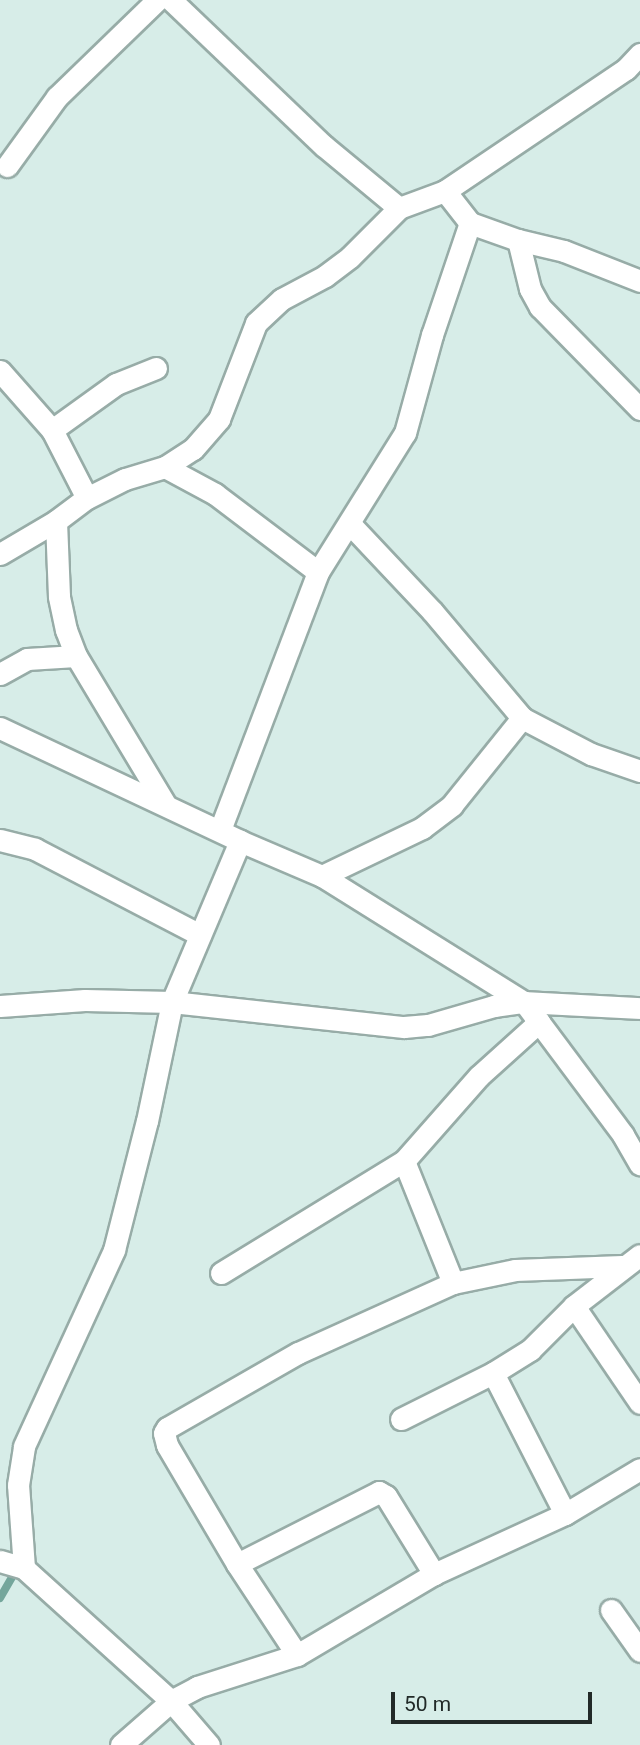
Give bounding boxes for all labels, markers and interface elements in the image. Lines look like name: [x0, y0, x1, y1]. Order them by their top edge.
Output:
scale bar: [395, 1678, 596, 1722]
text: 50 m: [404, 1692, 451, 1716]

